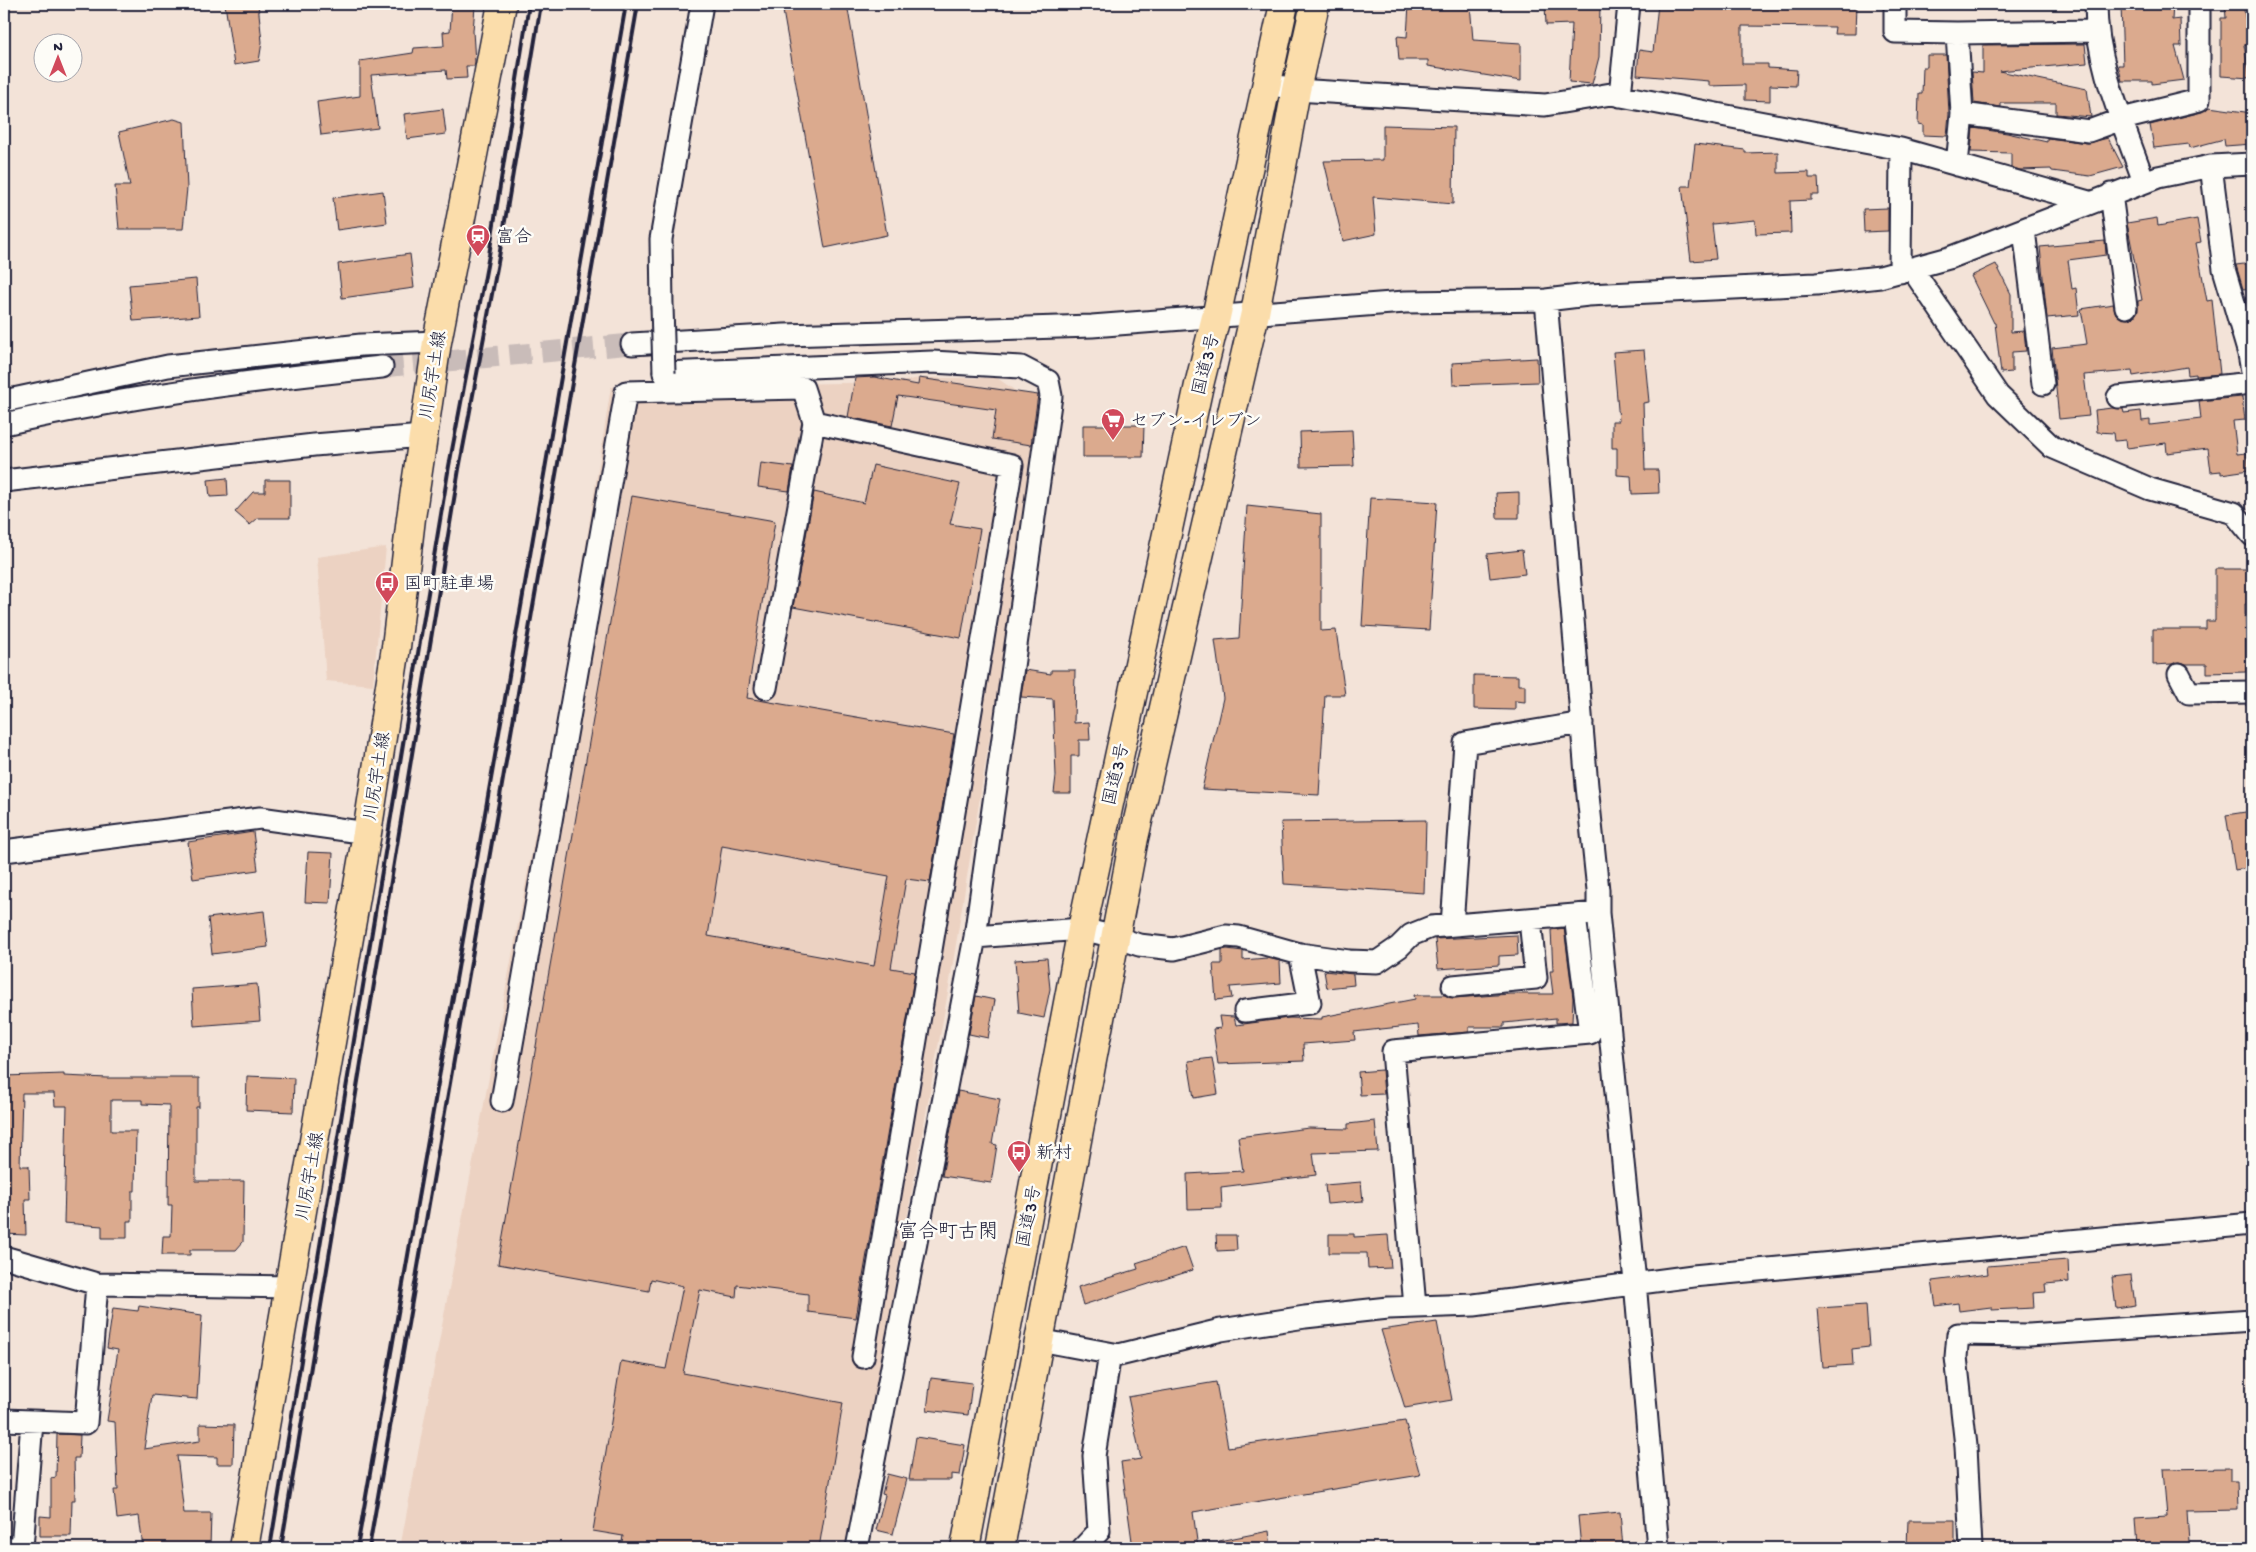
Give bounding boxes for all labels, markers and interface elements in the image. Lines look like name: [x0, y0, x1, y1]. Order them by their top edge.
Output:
north arrow: [32, 32, 82, 82]
text: N: [53, 39, 63, 56]
station icon: 富合: [465, 223, 491, 257]
place label: 富合: [496, 227, 532, 249]
street label: 川尻宇土線: [416, 329, 452, 421]
street label: 国道3号: [1189, 331, 1225, 398]
supermarket icon: セブン-イレブン: [1100, 407, 1126, 441]
place label: セブン-イレブン: [1130, 411, 1262, 433]
bus stop icon: 国町駐車場: [374, 570, 400, 604]
place label: 国町駐車場: [404, 574, 494, 596]
street label: 川尻宇土線: [360, 730, 396, 822]
street label: 国道3号: [1099, 741, 1135, 808]
street label: 川尻宇土線: [292, 1130, 330, 1223]
bus stop icon: 新村: [1006, 1139, 1032, 1173]
place label: 新村: [1036, 1143, 1072, 1165]
street label: 国道3号: [1013, 1183, 1047, 1250]
district label: 富合町古閑: [898, 1220, 998, 1245]

